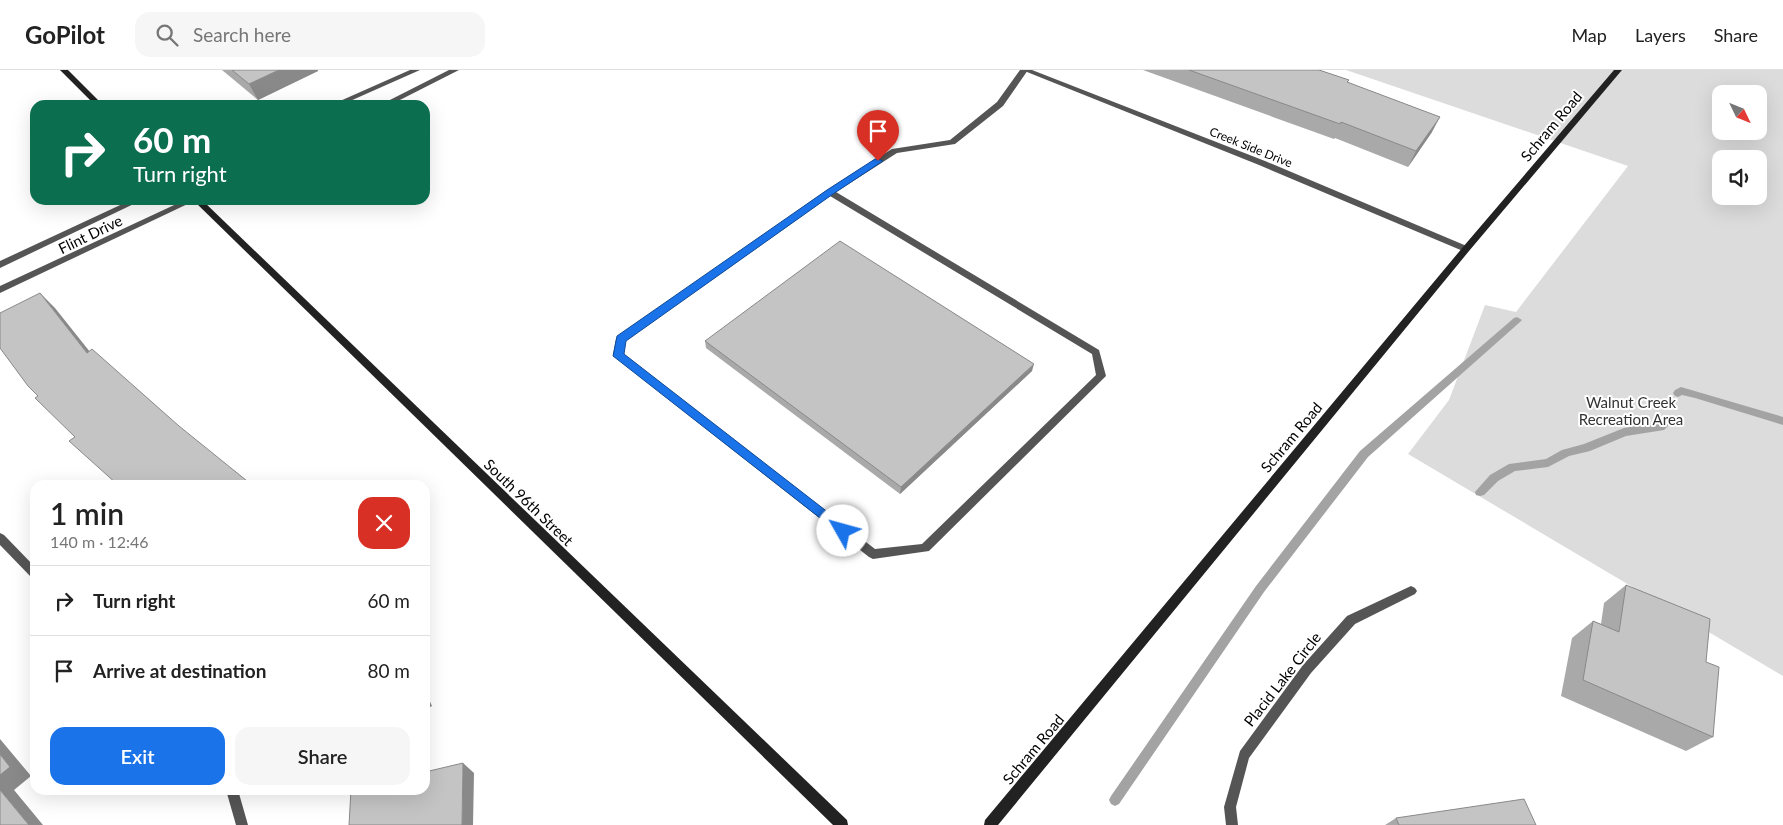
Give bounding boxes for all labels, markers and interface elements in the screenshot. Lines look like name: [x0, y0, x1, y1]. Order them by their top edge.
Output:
search box: [135, 12, 485, 57]
text: GoPilot: [25, 20, 105, 49]
icon: search: [153, 21, 181, 49]
text: Search here: [193, 23, 291, 46]
text: Map: [1571, 24, 1607, 46]
text: Layers: [1635, 24, 1686, 46]
text: Share: [1714, 24, 1758, 46]
north arrow: [1712, 85, 1768, 140]
map controls: [1712, 85, 1767, 205]
street label: Schram Road: [1517, 87, 1585, 165]
pin: [857, 110, 899, 161]
icon: arrive: [864, 117, 892, 145]
text: 60 m: [133, 118, 211, 160]
icon: right: [50, 120, 115, 185]
street label: Creek Side Drive: [1207, 124, 1295, 170]
button: sound: [1712, 150, 1767, 205]
text: Turn right: [133, 160, 227, 187]
street label: Flint Drive: [55, 211, 125, 257]
park label: Walnut Creek Recreation Area: [1579, 393, 1683, 428]
street label: Schram Road: [1257, 398, 1325, 476]
street label: South 96th Street: [481, 455, 578, 550]
text: 1 min: [50, 495, 124, 531]
button: close: [358, 497, 410, 549]
position arrow: [816, 504, 868, 556]
text: 140 m · 12:46: [50, 532, 149, 551]
icon: right: [50, 587, 78, 615]
text: Turn right: [93, 589, 175, 612]
text: 60 m: [367, 589, 410, 612]
street label: Placid Lake Circle: [1240, 628, 1324, 730]
icon: arrive: [50, 657, 78, 685]
text: Arrive at destination: [93, 659, 266, 682]
text: 80 m: [367, 659, 410, 682]
street label: Schram Road: [999, 710, 1067, 788]
button: Exit: [50, 727, 225, 785]
button: Share: [235, 727, 410, 785]

